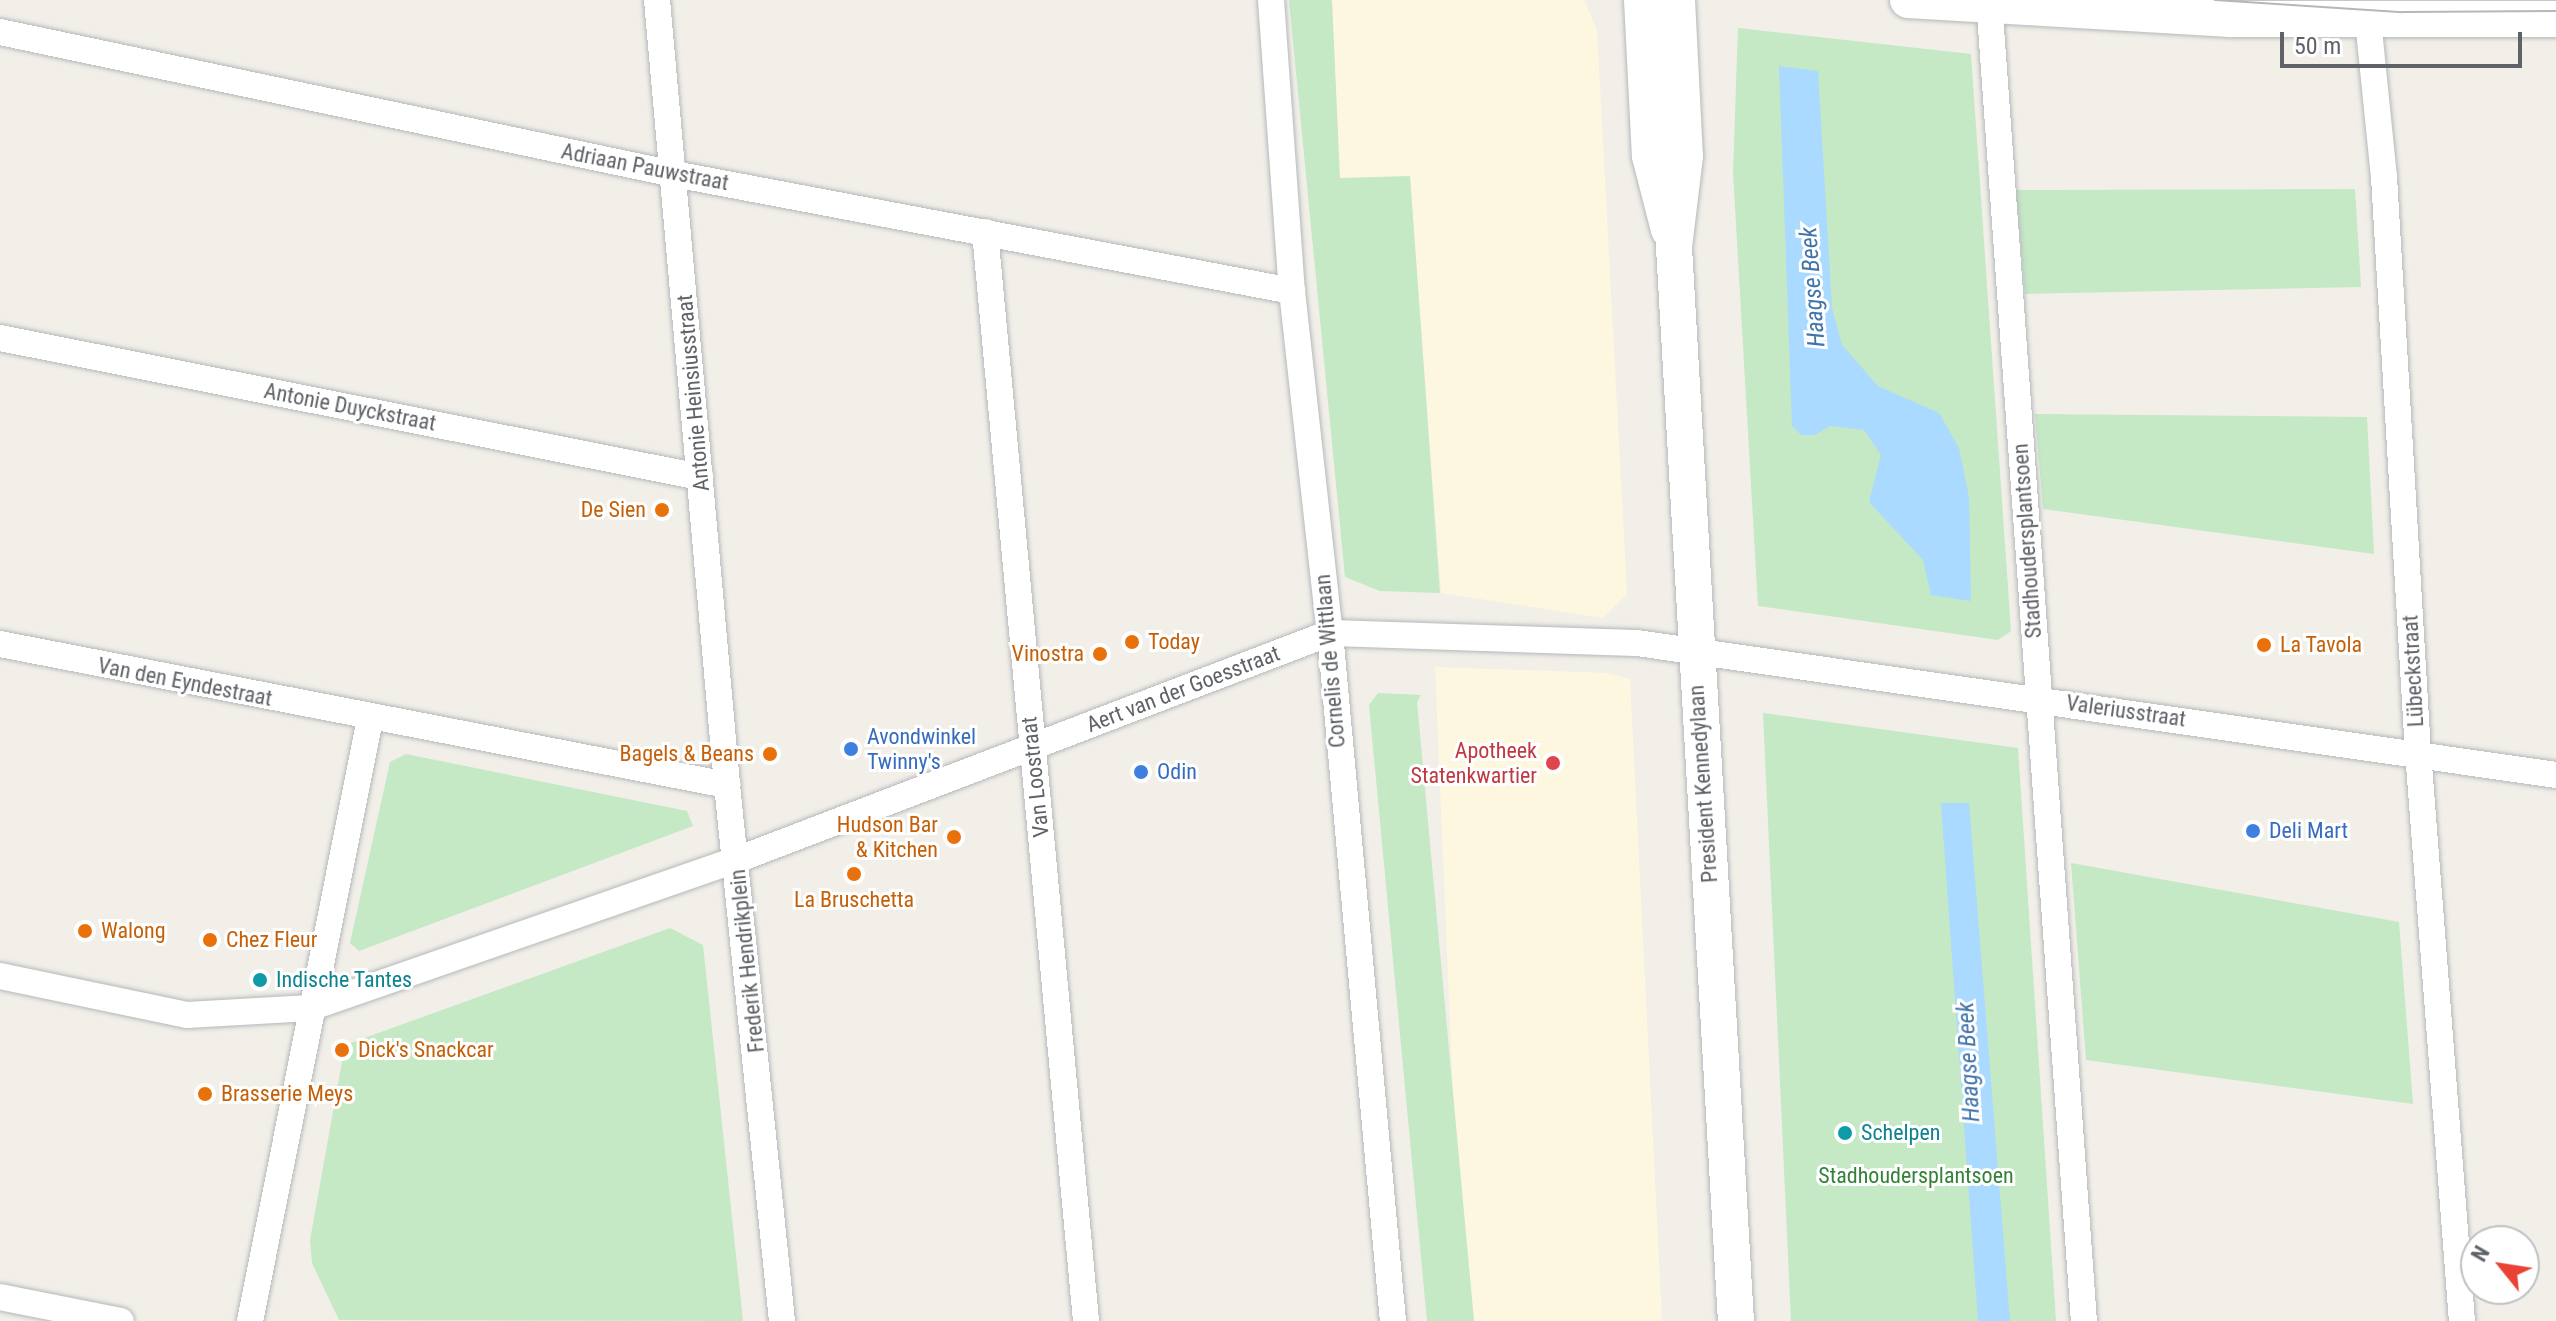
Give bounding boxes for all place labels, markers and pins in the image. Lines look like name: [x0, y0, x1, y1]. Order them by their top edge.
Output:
place label: De Sien: [581, 497, 646, 523]
marker: De Sien: [653, 501, 671, 519]
place label: Today: [1148, 629, 1200, 655]
place label: La Tavola: [2280, 632, 2363, 658]
marker: Today: [1123, 633, 1141, 651]
marker: La Tavola: [2255, 636, 2273, 654]
place label: Vinostra: [1012, 641, 1084, 667]
marker: Vinostra: [1091, 645, 1109, 663]
place label: Avondwinkel Twinny's: [867, 723, 976, 774]
place label: Apotheek Statenkwartier: [1410, 737, 1537, 788]
marker: Avondwinkel Twinny's: [842, 740, 860, 758]
place label: Bagels & Beans: [620, 741, 754, 767]
marker: Bagels & Beans: [761, 745, 779, 763]
marker: Apotheek Statenkwartier: [1544, 754, 1562, 772]
place label: Odin: [1157, 759, 1197, 785]
marker: Odin: [1132, 763, 1150, 781]
place label: Hudson Bar & Kitchen: [837, 811, 938, 862]
place label: Deli Mart: [2269, 818, 2348, 844]
marker: Deli Mart: [2244, 822, 2262, 840]
marker: Hudson Bar & Kitchen: [945, 828, 963, 846]
marker: La Bruschetta: [845, 865, 863, 883]
place label: La Bruschetta: [794, 887, 914, 913]
place label: Walong: [101, 918, 166, 944]
marker: Walong: [76, 922, 94, 940]
place label: Chez Fleur: [226, 927, 317, 953]
marker: Chez Fleur: [201, 931, 219, 949]
place label: Indische Tantes: [276, 967, 413, 993]
marker: Indische Tantes: [251, 971, 269, 989]
place label: Dick's Snackcar: [358, 1037, 494, 1063]
marker: Dick's Snackcar: [333, 1041, 351, 1059]
place label: Brasserie Meys: [221, 1081, 353, 1107]
marker: Brasserie Meys: [196, 1085, 214, 1103]
place label: Schelpen: [1861, 1120, 1940, 1146]
marker: Schelpen: [1836, 1124, 1854, 1142]

